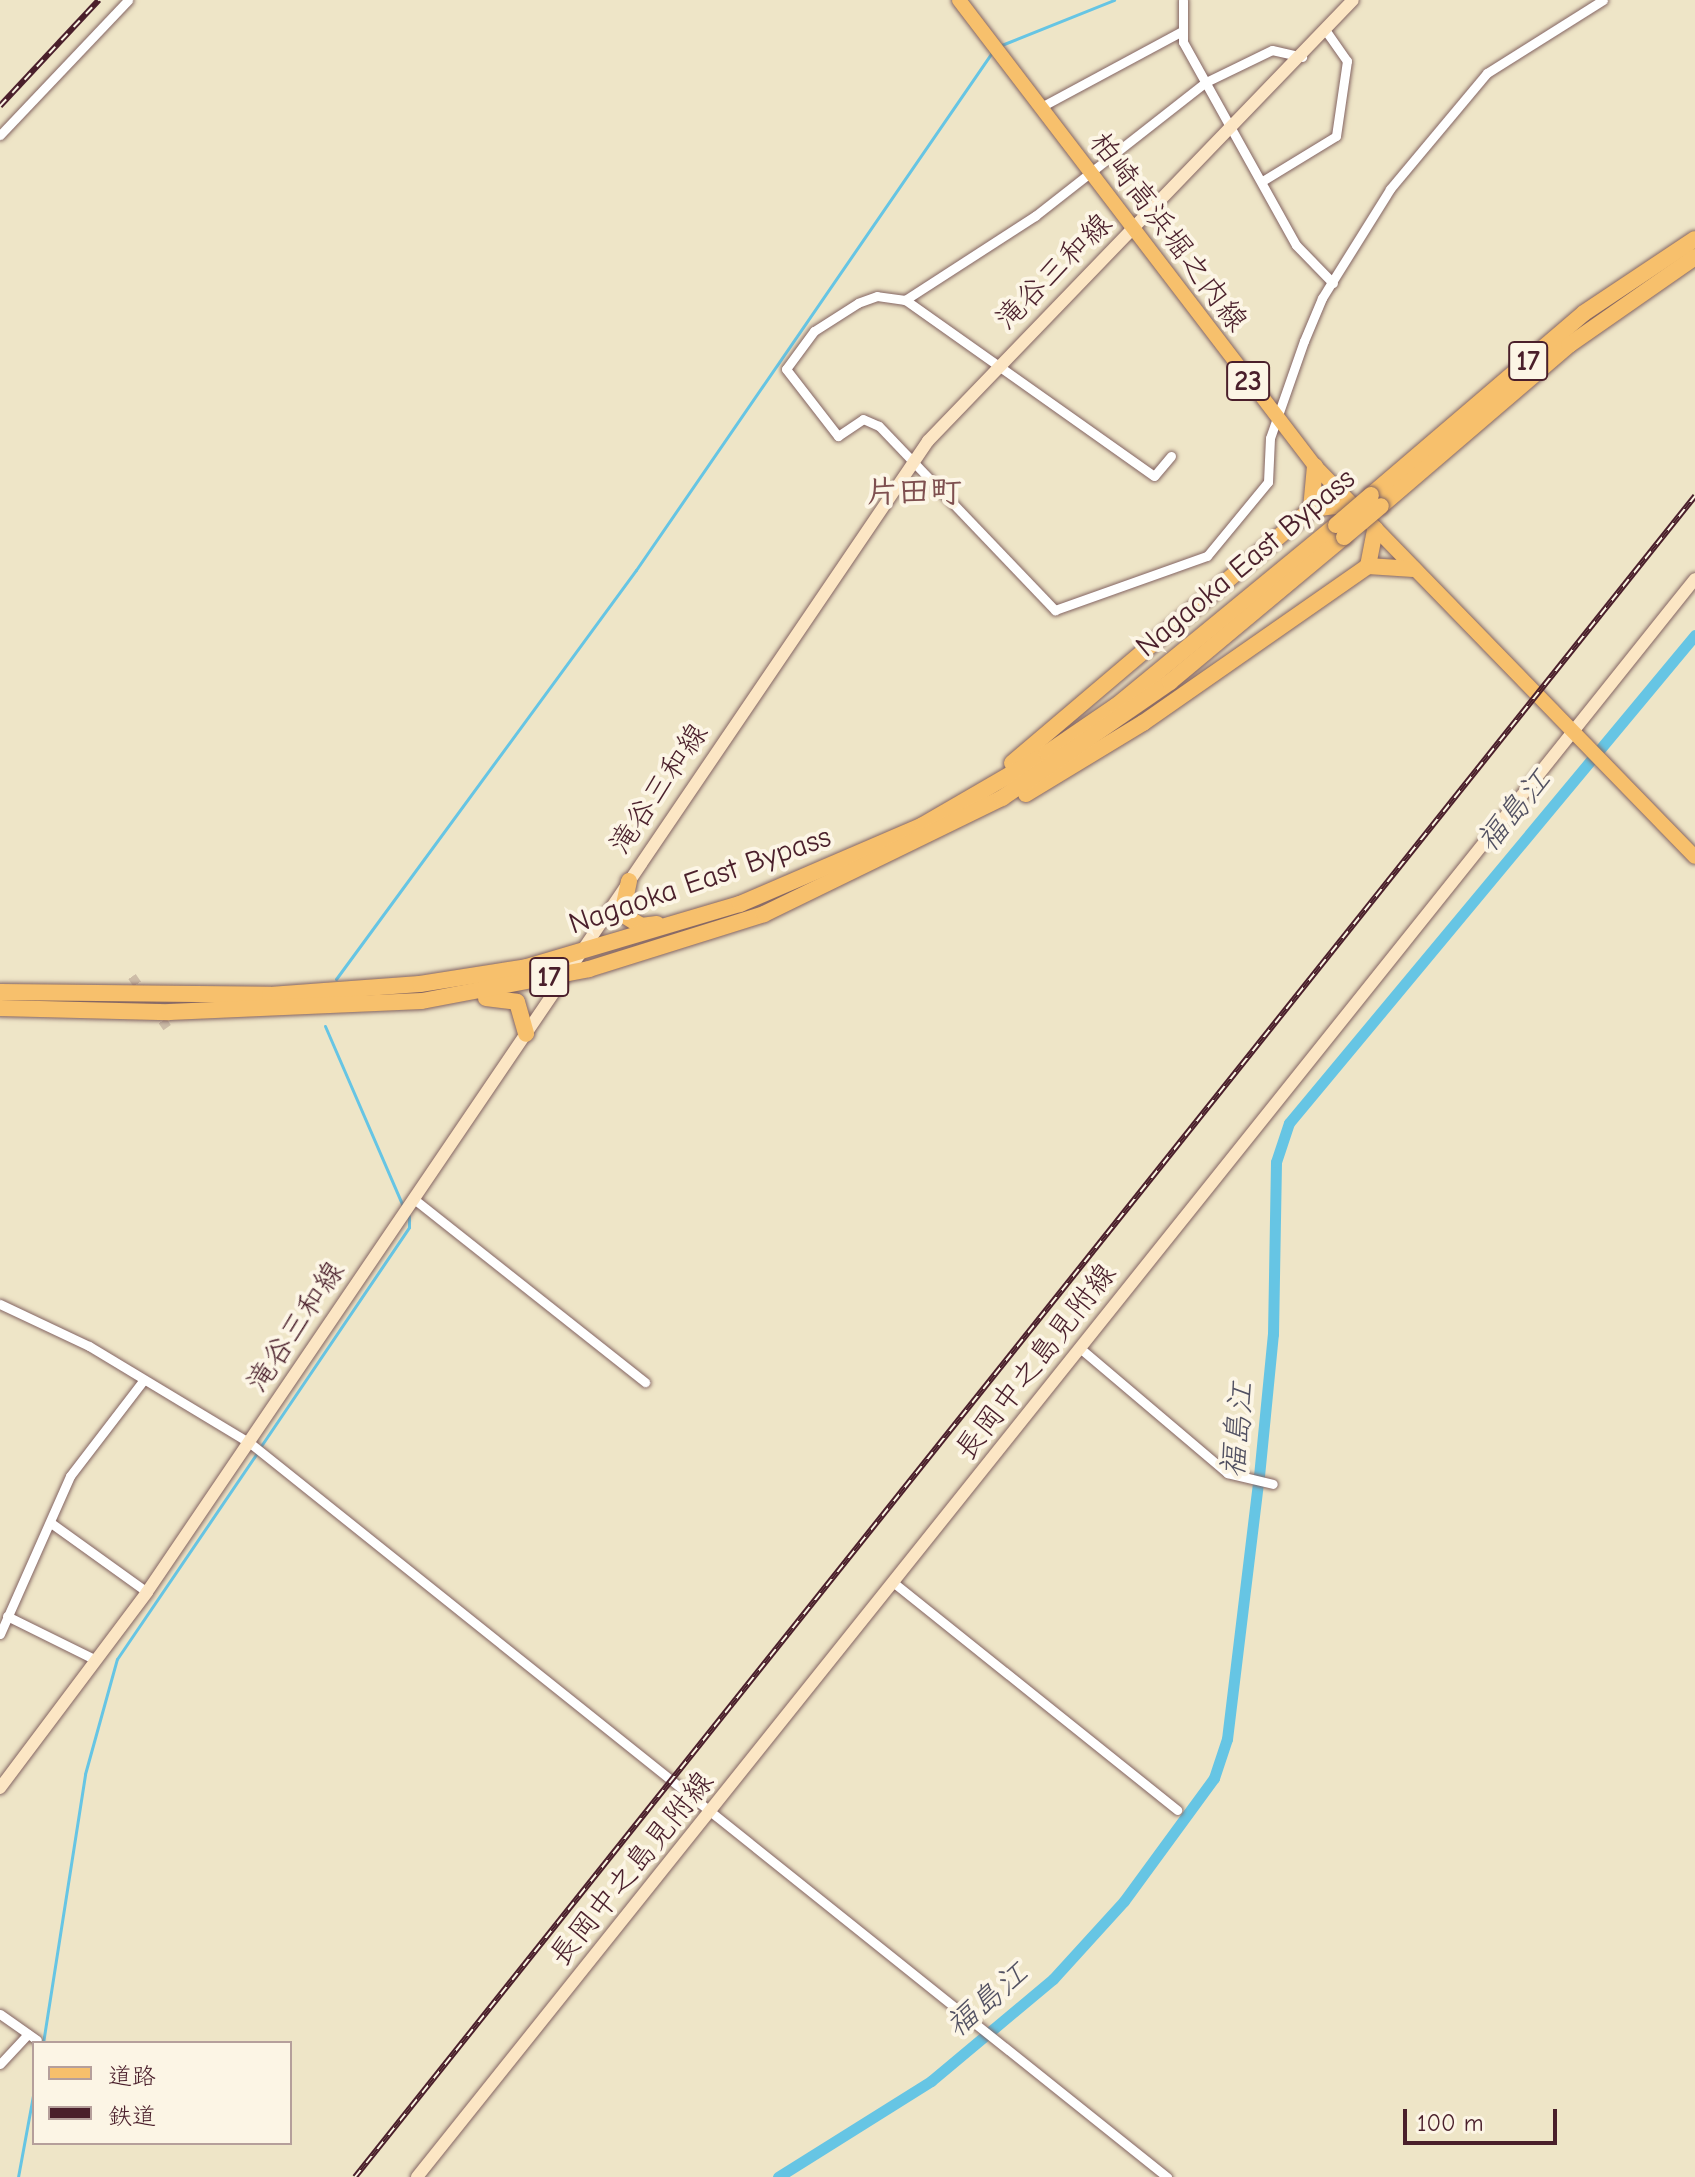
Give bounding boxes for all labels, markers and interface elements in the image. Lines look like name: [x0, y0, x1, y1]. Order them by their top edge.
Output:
street label: 柏崎高浜堀之内線: [1081, 125, 1255, 339]
street label: 滝谷三和線: [988, 206, 1120, 338]
road number: 17: [1508, 337, 1548, 385]
road number: 23: [1226, 357, 1270, 405]
street label: Nagaoka East Bypass: [1129, 461, 1363, 665]
district label: 片田町: [866, 473, 962, 511]
street label: 滝谷三和線: [602, 717, 716, 861]
water label: 福島江: [1468, 762, 1560, 860]
street label: Nagaoka East Bypass: [564, 819, 836, 943]
road number: 17: [529, 953, 569, 1001]
street label: 滝谷三和線: [239, 1255, 353, 1399]
street label: 長岡中之島見附線: [948, 1256, 1124, 1468]
water label: 福島江: [1214, 1380, 1262, 1480]
street label: 長岡中之島見附線: [542, 1764, 722, 1974]
water label: 福島江: [938, 1954, 1036, 2046]
legend: [32, 2041, 292, 2145]
text: 道路: [108, 2062, 156, 2090]
scale bar: [1407, 2093, 1561, 2143]
text: 鉄道: [108, 2102, 156, 2130]
text: 100 m: [1417, 2109, 1484, 2137]

